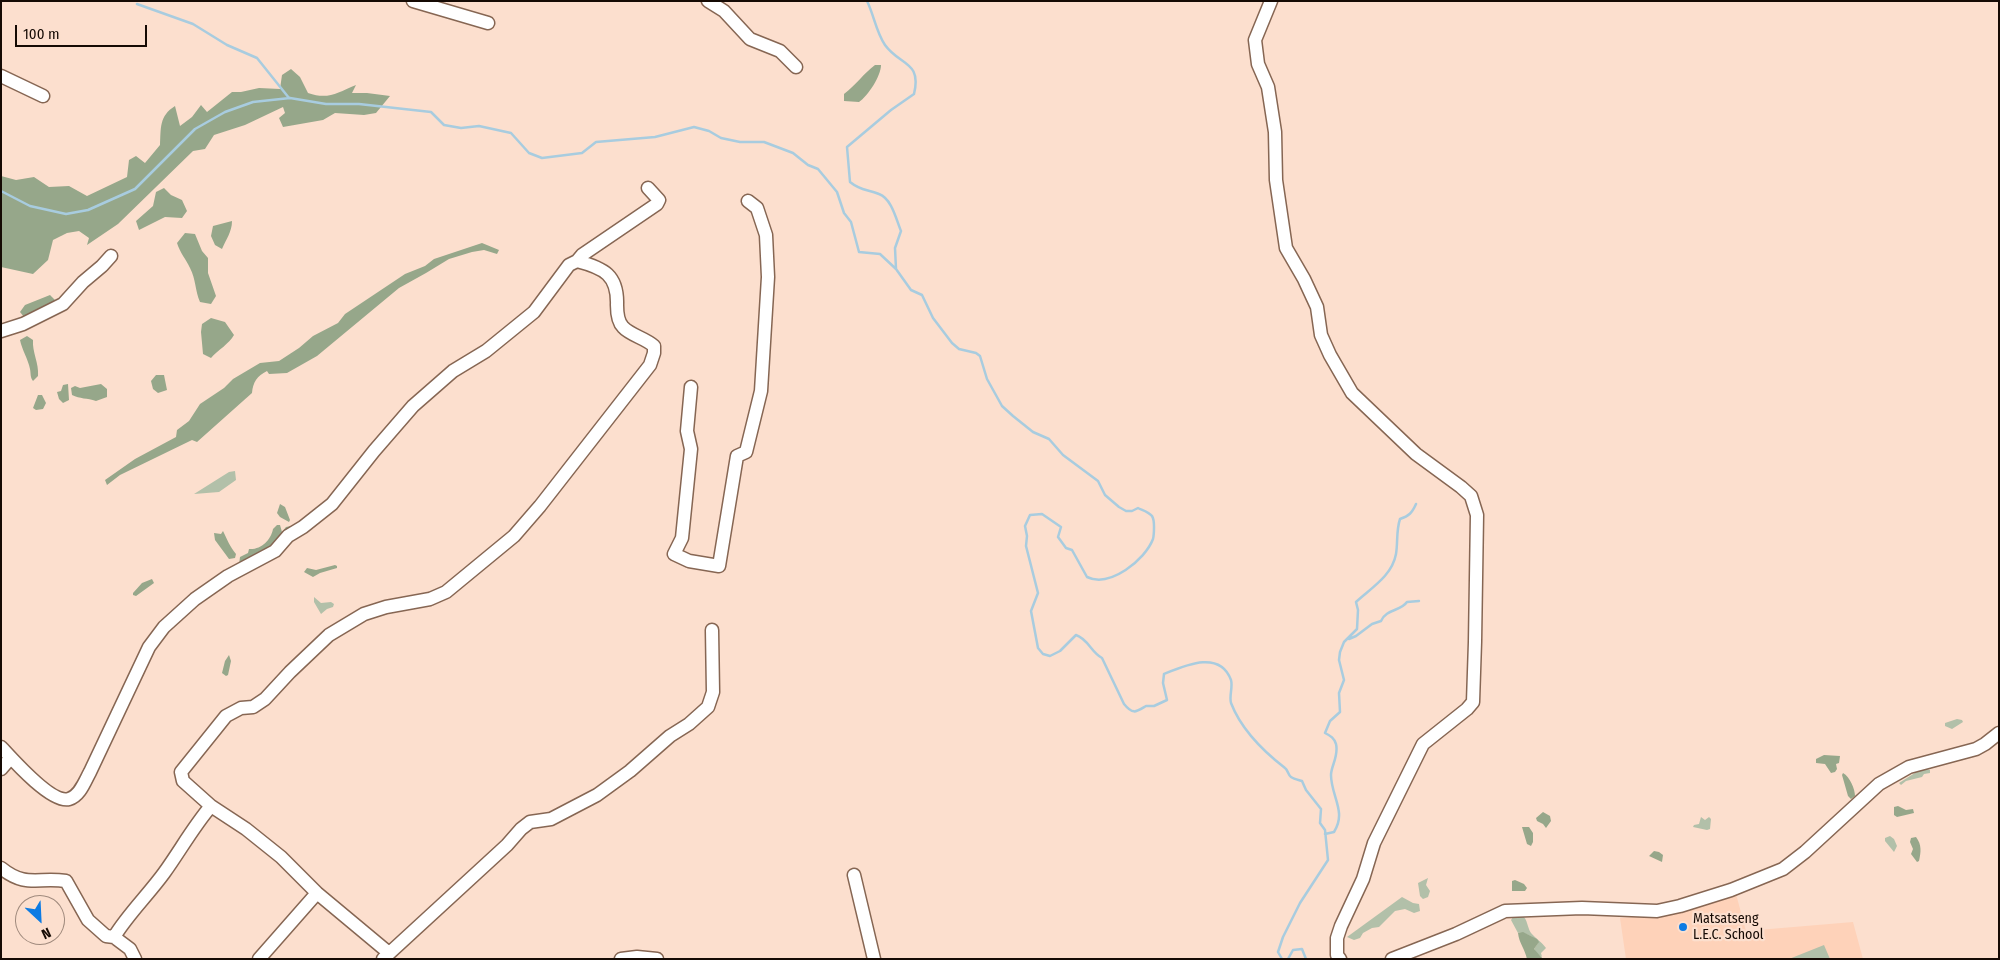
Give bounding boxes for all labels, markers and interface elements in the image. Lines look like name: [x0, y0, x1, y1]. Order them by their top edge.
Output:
scale bar: [18, 15, 150, 47]
text: 100 m: [23, 25, 60, 43]
north arrow: [15, 895, 65, 945]
place label: Matsatseng L.E.C. School: [1693, 911, 1764, 944]
marker: Matsatseng L.E.C. School: [1677, 921, 1689, 933]
text: N: [39, 924, 54, 943]

